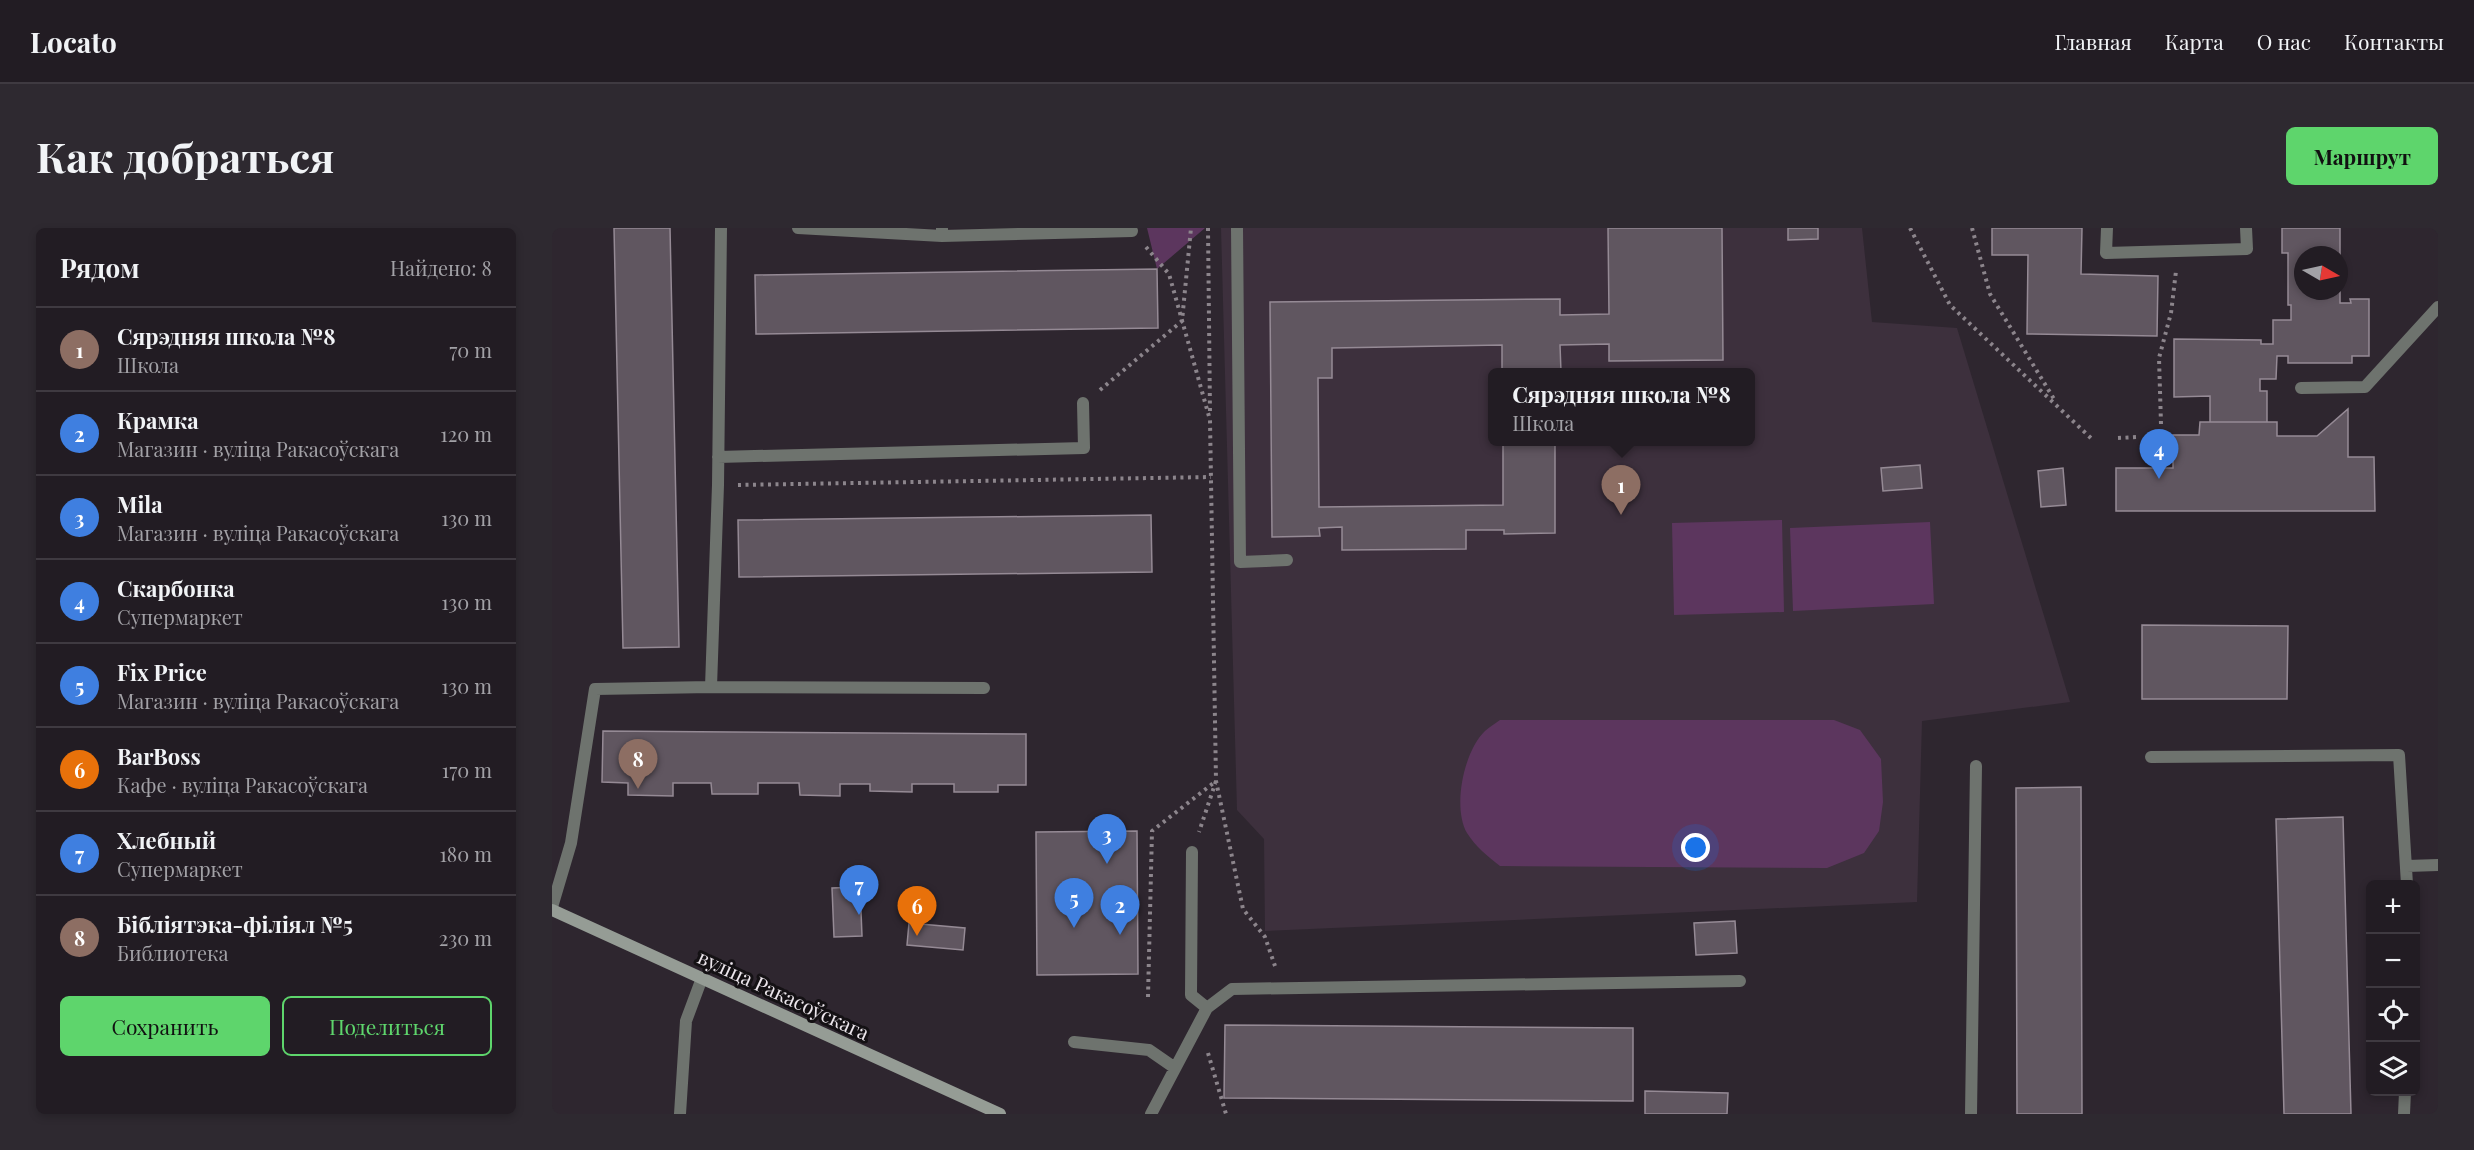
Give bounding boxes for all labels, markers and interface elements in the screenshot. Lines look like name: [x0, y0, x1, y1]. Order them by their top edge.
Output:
text: Locato: [30, 23, 117, 60]
text: Главная: [2054, 27, 2132, 55]
text: Карта: [2165, 27, 2224, 55]
text: О нас: [2257, 27, 2311, 55]
text: Контакты: [2344, 27, 2444, 55]
button: Маршрут: [2286, 127, 2438, 185]
text: Как добраться: [36, 128, 335, 184]
north arrow: [2294, 246, 2348, 300]
text: Рядом: [60, 250, 139, 285]
text: Найдено: 8: [390, 254, 492, 281]
text: Сярэдняя школа №8: [117, 321, 336, 351]
text: 1: [76, 336, 83, 363]
text: 70 m: [449, 336, 492, 363]
text: Школа: [117, 351, 179, 378]
popup: [1488, 368, 1755, 446]
text: Сярэдняя школа №8: [1512, 379, 1731, 409]
text: Крамка: [117, 405, 199, 435]
text: Школа: [1512, 409, 1574, 436]
text: 2: [74, 420, 85, 447]
text: 120 m: [440, 420, 492, 447]
pin: 4: [2140, 430, 2178, 479]
text: Магазин · вуліца Ракасоўскага: [117, 435, 399, 462]
pin: 1: [1602, 466, 1640, 515]
text: Mila: [117, 489, 163, 519]
text: 3: [75, 504, 84, 531]
text: 130 m: [441, 504, 492, 531]
text: Магазин · вуліца Ракасоўскага: [117, 519, 399, 546]
text: Скарбонка: [117, 573, 235, 603]
text: 4: [74, 588, 85, 615]
text: 130 m: [441, 588, 492, 615]
text: Супермаркет: [117, 603, 243, 630]
text: Fix Price: [117, 657, 207, 687]
text: 5: [75, 672, 84, 699]
text: 130 m: [441, 672, 492, 699]
text: Магазин · вуліца Ракасоўскага: [117, 687, 399, 714]
pin: 8: [618, 740, 658, 789]
text: BarBoss: [117, 741, 201, 771]
text: 6: [74, 756, 85, 783]
text: 170 m: [442, 756, 492, 783]
text: Кафе · вуліца Ракасоўскага: [117, 771, 368, 798]
pin: 3: [1088, 814, 1126, 864]
text: Хлебный: [117, 825, 216, 855]
your location: [1681, 833, 1710, 862]
text: 7: [75, 840, 84, 867]
text: 180 m: [439, 840, 492, 867]
text: Супермаркет: [117, 855, 243, 882]
pin: 7: [840, 866, 878, 915]
pin: 5: [1054, 878, 1094, 928]
map controls: [2366, 880, 2420, 1096]
button: +: [2366, 880, 2420, 934]
pin: 6: [898, 886, 937, 936]
pin: 2: [1100, 886, 1140, 935]
text: Бібліятэка-філіял №5: [117, 909, 353, 939]
text: 8: [74, 924, 85, 951]
text: 230 m: [439, 924, 492, 951]
button: −: [2366, 934, 2420, 988]
text: Библиотека: [117, 939, 228, 966]
street label: вуліца Ракасоўскага: [694, 942, 874, 1046]
button: locate: [2366, 988, 2420, 1042]
button: Сохранить: [60, 996, 270, 1056]
button: Поделиться: [282, 996, 492, 1056]
button: layers: [2366, 1042, 2420, 1096]

